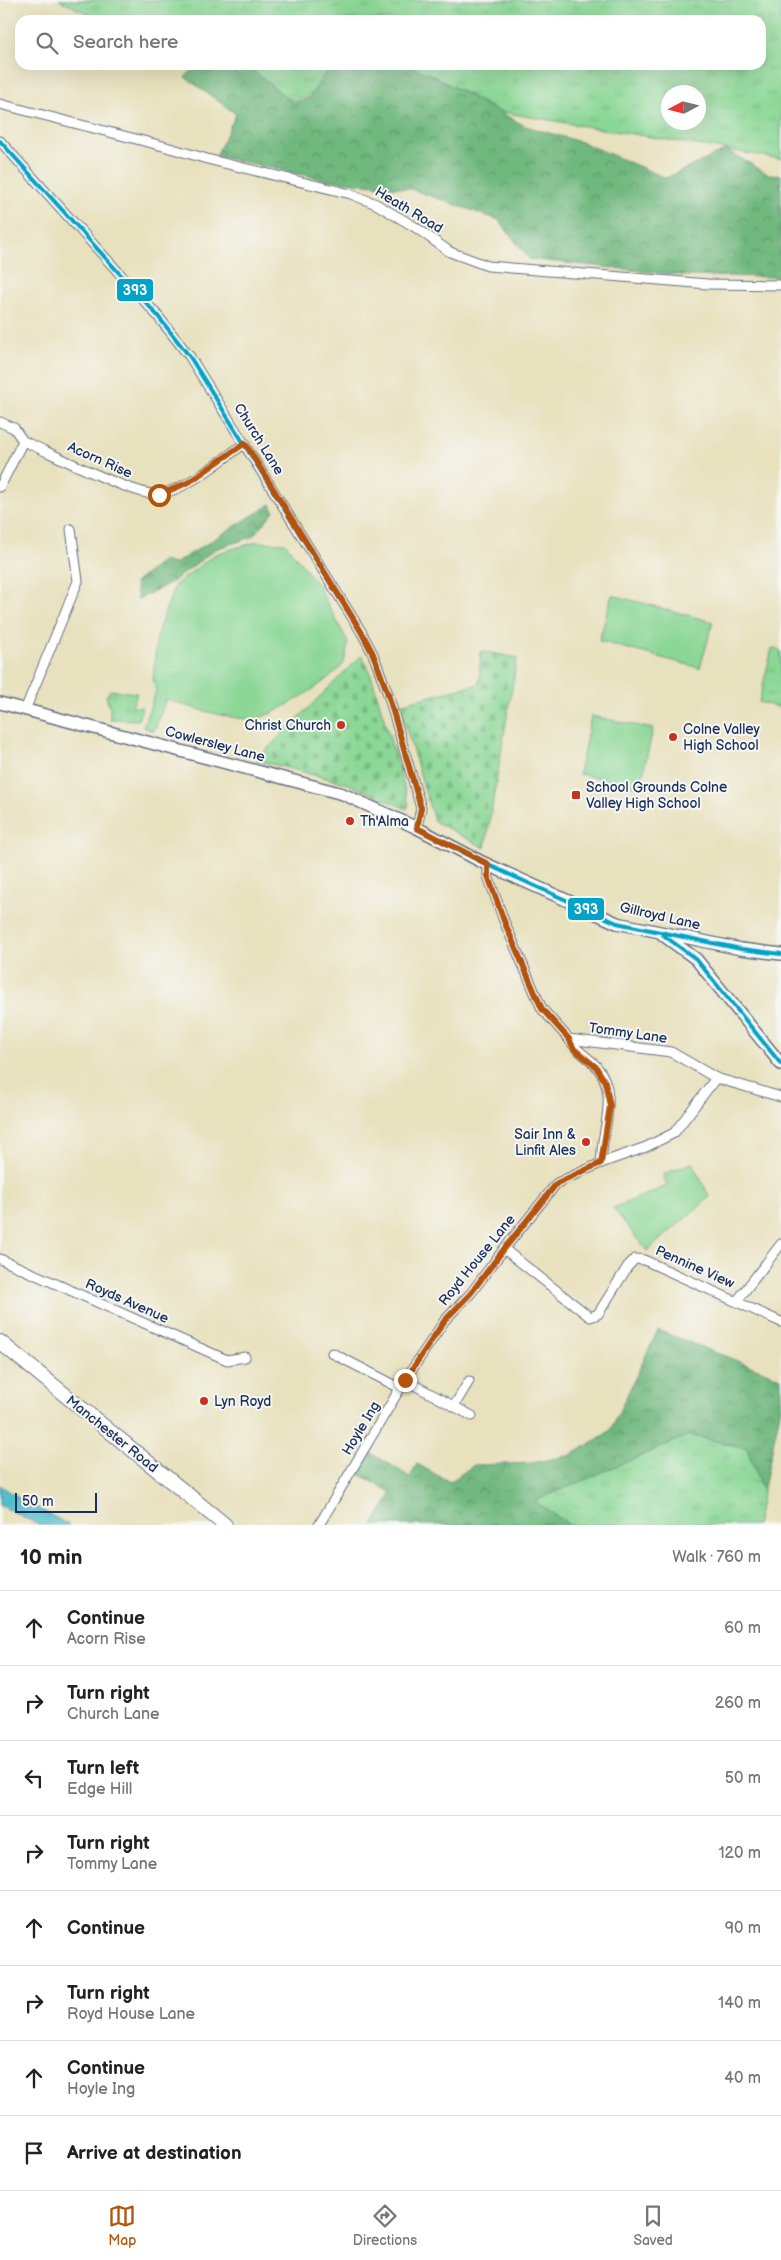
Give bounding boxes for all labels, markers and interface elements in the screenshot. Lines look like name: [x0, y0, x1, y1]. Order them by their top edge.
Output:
search box: [15, 15, 766, 70]
icon: search: [33, 29, 61, 57]
text: Search here: [73, 31, 178, 54]
north arrow: [661, 85, 706, 130]
street label: Heath Road: [372, 183, 446, 237]
line badge: 393: [116, 278, 154, 302]
text: 393: [123, 282, 147, 299]
street label: Church Lane: [230, 400, 288, 478]
street label: Acorn Rise: [65, 438, 135, 482]
route start: [148, 484, 171, 507]
place label: Christ Church: [245, 717, 331, 734]
marker: Christ Church: [335, 719, 347, 731]
place label: Colne Valley High School: [683, 721, 760, 754]
street label: Cowlersley Lane: [163, 723, 267, 765]
marker: Colne Valley High School: [667, 731, 679, 743]
place label: School Grounds Colne Valley High School: [586, 779, 727, 812]
marker: School Grounds Colne Valley High School: [570, 789, 582, 801]
place label: Th'Alma: [360, 813, 409, 830]
marker: Th'Alma: [344, 815, 356, 827]
line badge: 393: [567, 897, 605, 921]
street label: Gillroyd Lane: [618, 898, 702, 934]
text: 393: [574, 901, 598, 918]
street label: Tommy Lane: [588, 1019, 668, 1047]
place label: Sair Inn & Linfit Ales: [514, 1126, 576, 1159]
marker: Sair Inn & Linfit Ales: [580, 1136, 592, 1148]
street label: Royd House Lane: [435, 1211, 519, 1309]
street label: Pennine View: [653, 1242, 738, 1292]
street label: Royds Avenue: [83, 1275, 171, 1327]
route end: [394, 1369, 417, 1392]
street label: Manchester Road: [63, 1392, 161, 1476]
place label: Lyn Royd: [214, 1393, 271, 1410]
marker: Lyn Royd: [198, 1395, 210, 1407]
street label: Hoyle Ing: [338, 1398, 384, 1458]
scale bar: [15, 1490, 98, 1513]
text: 50 m: [22, 1493, 54, 1510]
text: 10 min: [20, 1545, 82, 1570]
text: Walk · 760 m: [672, 1548, 761, 1567]
text: Continue: [67, 1607, 145, 1630]
icon: ahead: [20, 1614, 48, 1642]
text: 60 m: [724, 1619, 761, 1638]
text: Acorn Rise: [67, 1630, 146, 1649]
text: Turn right: [67, 1682, 150, 1705]
icon: right: [20, 1689, 48, 1717]
text: 260 m: [715, 1694, 761, 1713]
text: Church Lane: [67, 1705, 159, 1724]
text: Turn left: [67, 1757, 139, 1780]
icon: left: [20, 1764, 48, 1792]
text: 50 m: [725, 1769, 761, 1788]
text: Edge Hill: [67, 1780, 132, 1799]
text: Turn right: [67, 1832, 150, 1855]
icon: right: [20, 1839, 48, 1867]
text: 120 m: [718, 1844, 761, 1863]
text: Tommy Lane: [67, 1855, 157, 1874]
icon: ahead: [20, 1914, 48, 1942]
text: Continue: [67, 1917, 145, 1940]
text: 90 m: [725, 1919, 761, 1938]
text: Turn right: [67, 1982, 150, 2005]
icon: right: [20, 1989, 48, 2017]
text: 140 m: [718, 1994, 761, 2013]
text: Royd House Lane: [67, 2005, 195, 2024]
text: Continue: [67, 2057, 145, 2080]
icon: ahead: [20, 2064, 48, 2092]
text: 40 m: [724, 2069, 761, 2088]
text: Hoyle Ing: [67, 2080, 135, 2099]
icon: arrive: [20, 2139, 48, 2167]
text: Arrive at destination: [67, 2142, 242, 2165]
tab: Map: [108, 2202, 136, 2249]
tab: Directions: [353, 2202, 417, 2249]
tab: Saved: [633, 2202, 673, 2249]

